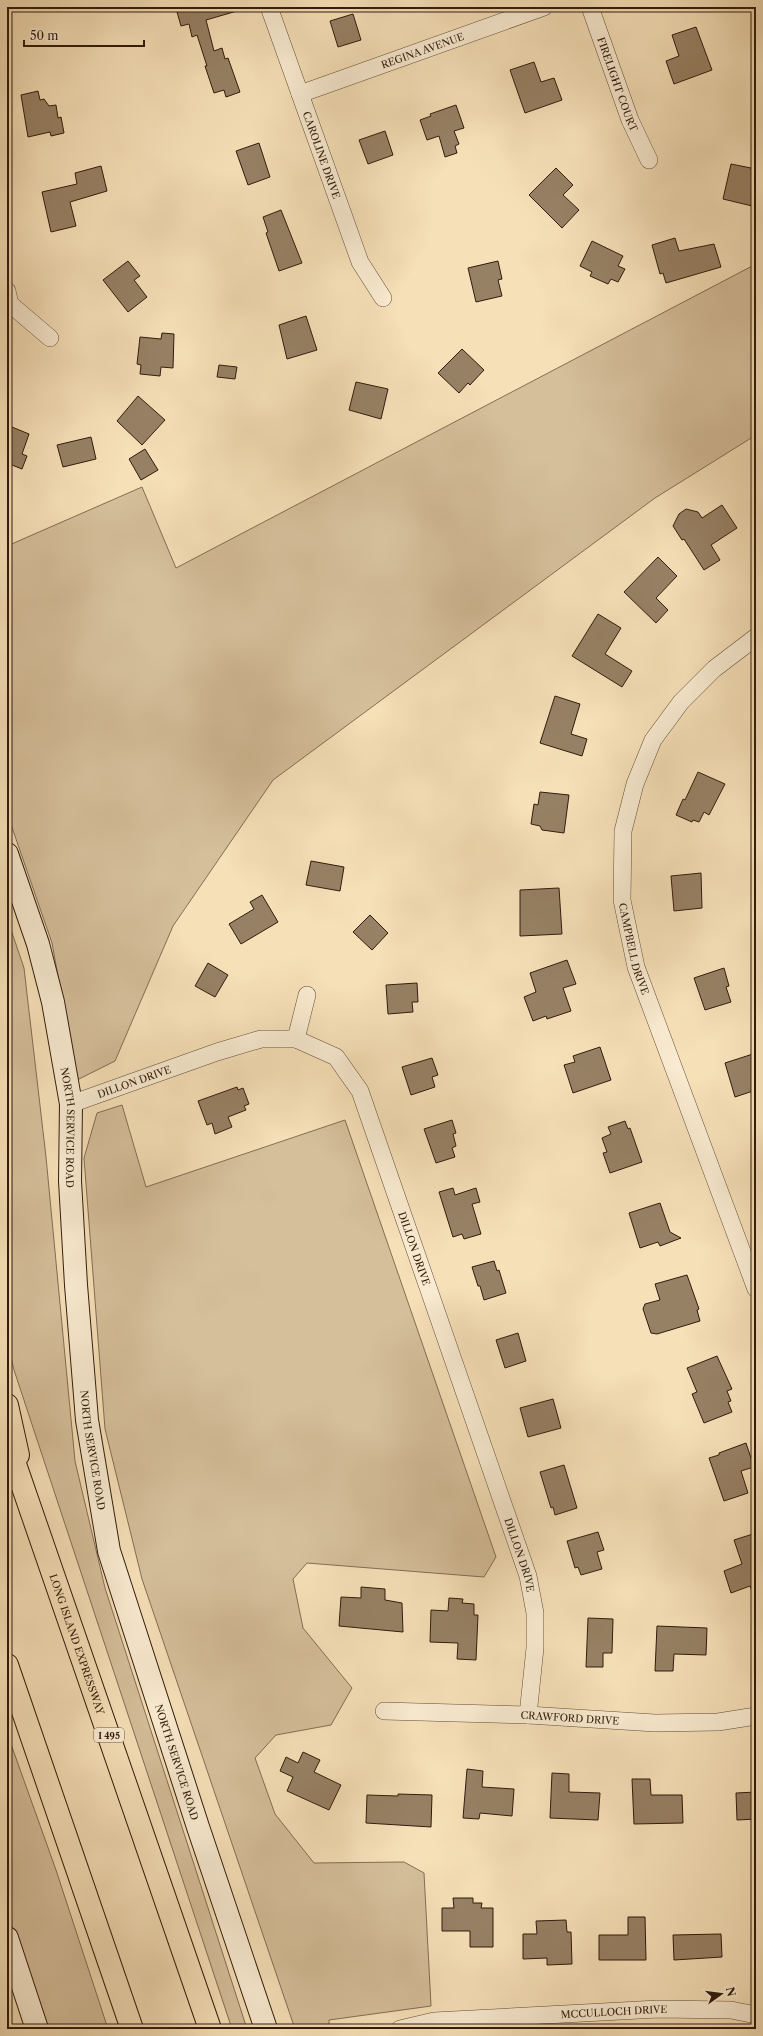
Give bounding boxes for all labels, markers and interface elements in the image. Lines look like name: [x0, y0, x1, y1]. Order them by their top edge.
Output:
scale bar: [24, 22, 144, 48]
text: 50 m: [30, 28, 59, 43]
street label: REGINA AVENUE: [379, 30, 466, 71]
street label: FIRELIGHT COURT: [595, 35, 641, 134]
street label: CAROLINE DRIVE: [300, 109, 343, 200]
street label: CAMPBELL DRIVE: [616, 902, 652, 997]
street label: DILLON DRIVE: [96, 1062, 173, 1101]
street label: NORTH SERVICE ROAD: [58, 1066, 78, 1188]
street label: DILLON DRIVE: [396, 1210, 433, 1287]
street label: NORTH SERVICE ROAD: [78, 1390, 109, 1511]
street label: DILLON DRIVE: [502, 1516, 537, 1593]
street label: LONG ISLAND EXPRESSWAY: [47, 1572, 108, 1717]
street label: NORTH SERVICE ROAD: [152, 1703, 202, 1822]
street label: CRAWFORD DRIVE: [520, 1708, 620, 1727]
road number: I 495: [94, 1728, 124, 1742]
north arrow: [701, 1974, 741, 2014]
text: N: [723, 1985, 739, 1998]
street label: MCCULLOCH DRIVE: [560, 2002, 667, 2021]

